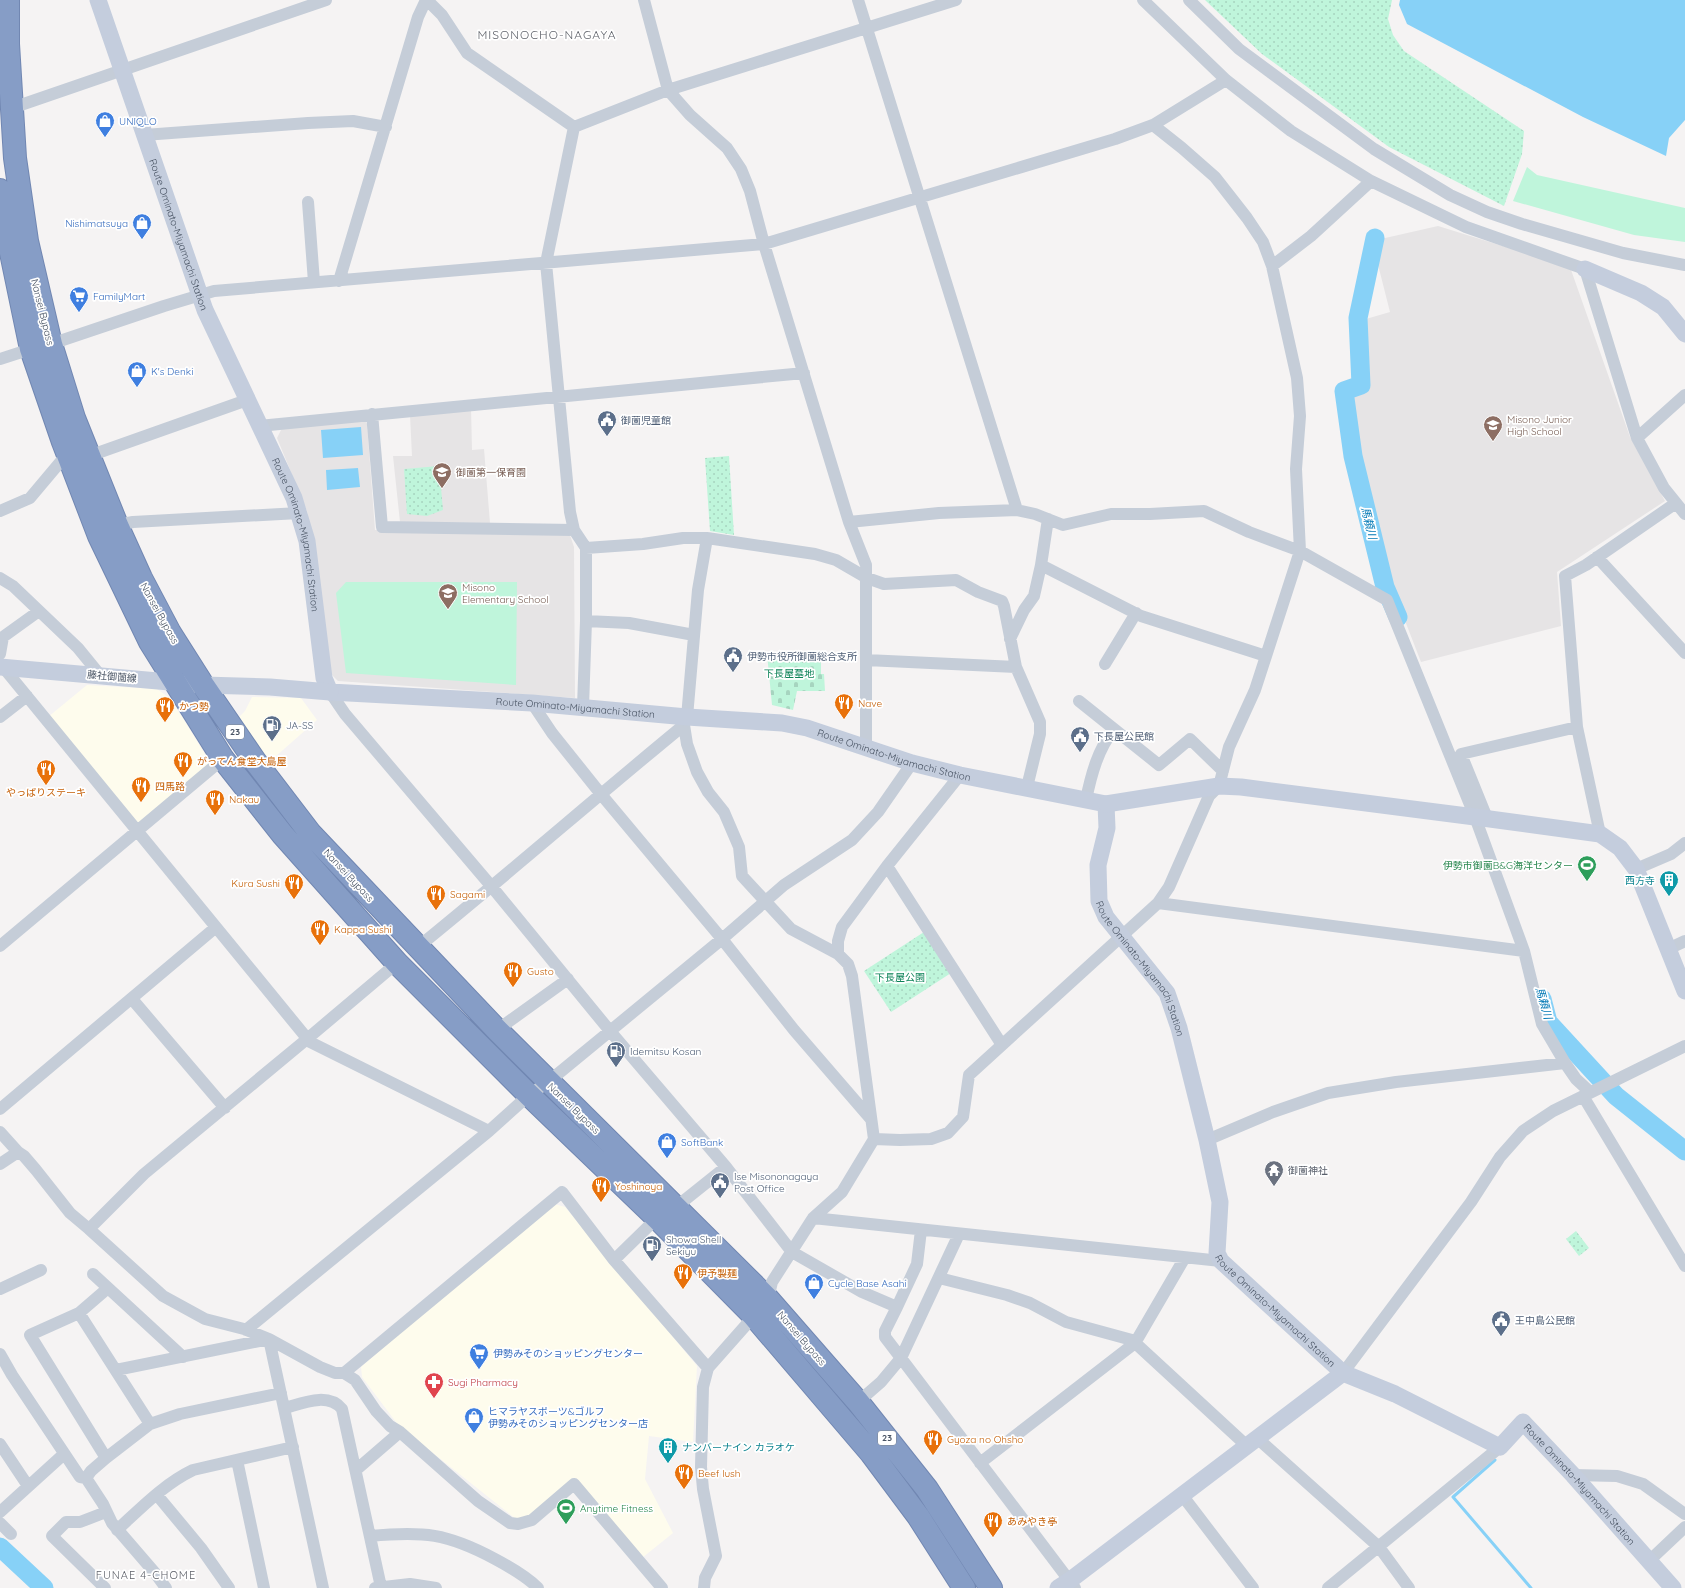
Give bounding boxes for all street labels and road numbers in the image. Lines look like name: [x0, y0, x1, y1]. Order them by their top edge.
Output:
street label: Route Ominato-Miyamachi Station: [146, 157, 211, 312]
street label: Nansei Bypass: [28, 278, 57, 347]
street label: Route Ominato-Miyamachi Station: [269, 456, 322, 612]
street label: Nansei Bypass: [137, 580, 182, 646]
street label: 藤社御薗線: [86, 668, 137, 685]
street label: Route Ominato-Miyamachi Station: [495, 695, 655, 721]
road number: 23: [226, 725, 244, 739]
street label: Route Ominato-Miyamachi Station: [816, 726, 972, 784]
street label: Nansei Bypass: [321, 846, 377, 905]
street label: Route Ominato-Miyamachi Station: [1093, 899, 1187, 1038]
street label: Nansei Bypass: [545, 1080, 603, 1137]
street label: Route Ominato-Miyamachi Station: [1212, 1252, 1338, 1370]
street label: Nansei Bypass: [774, 1308, 829, 1368]
street label: Route Ominato-Miyamachi Station: [1521, 1421, 1638, 1548]
road number: 23: [878, 1431, 896, 1445]

